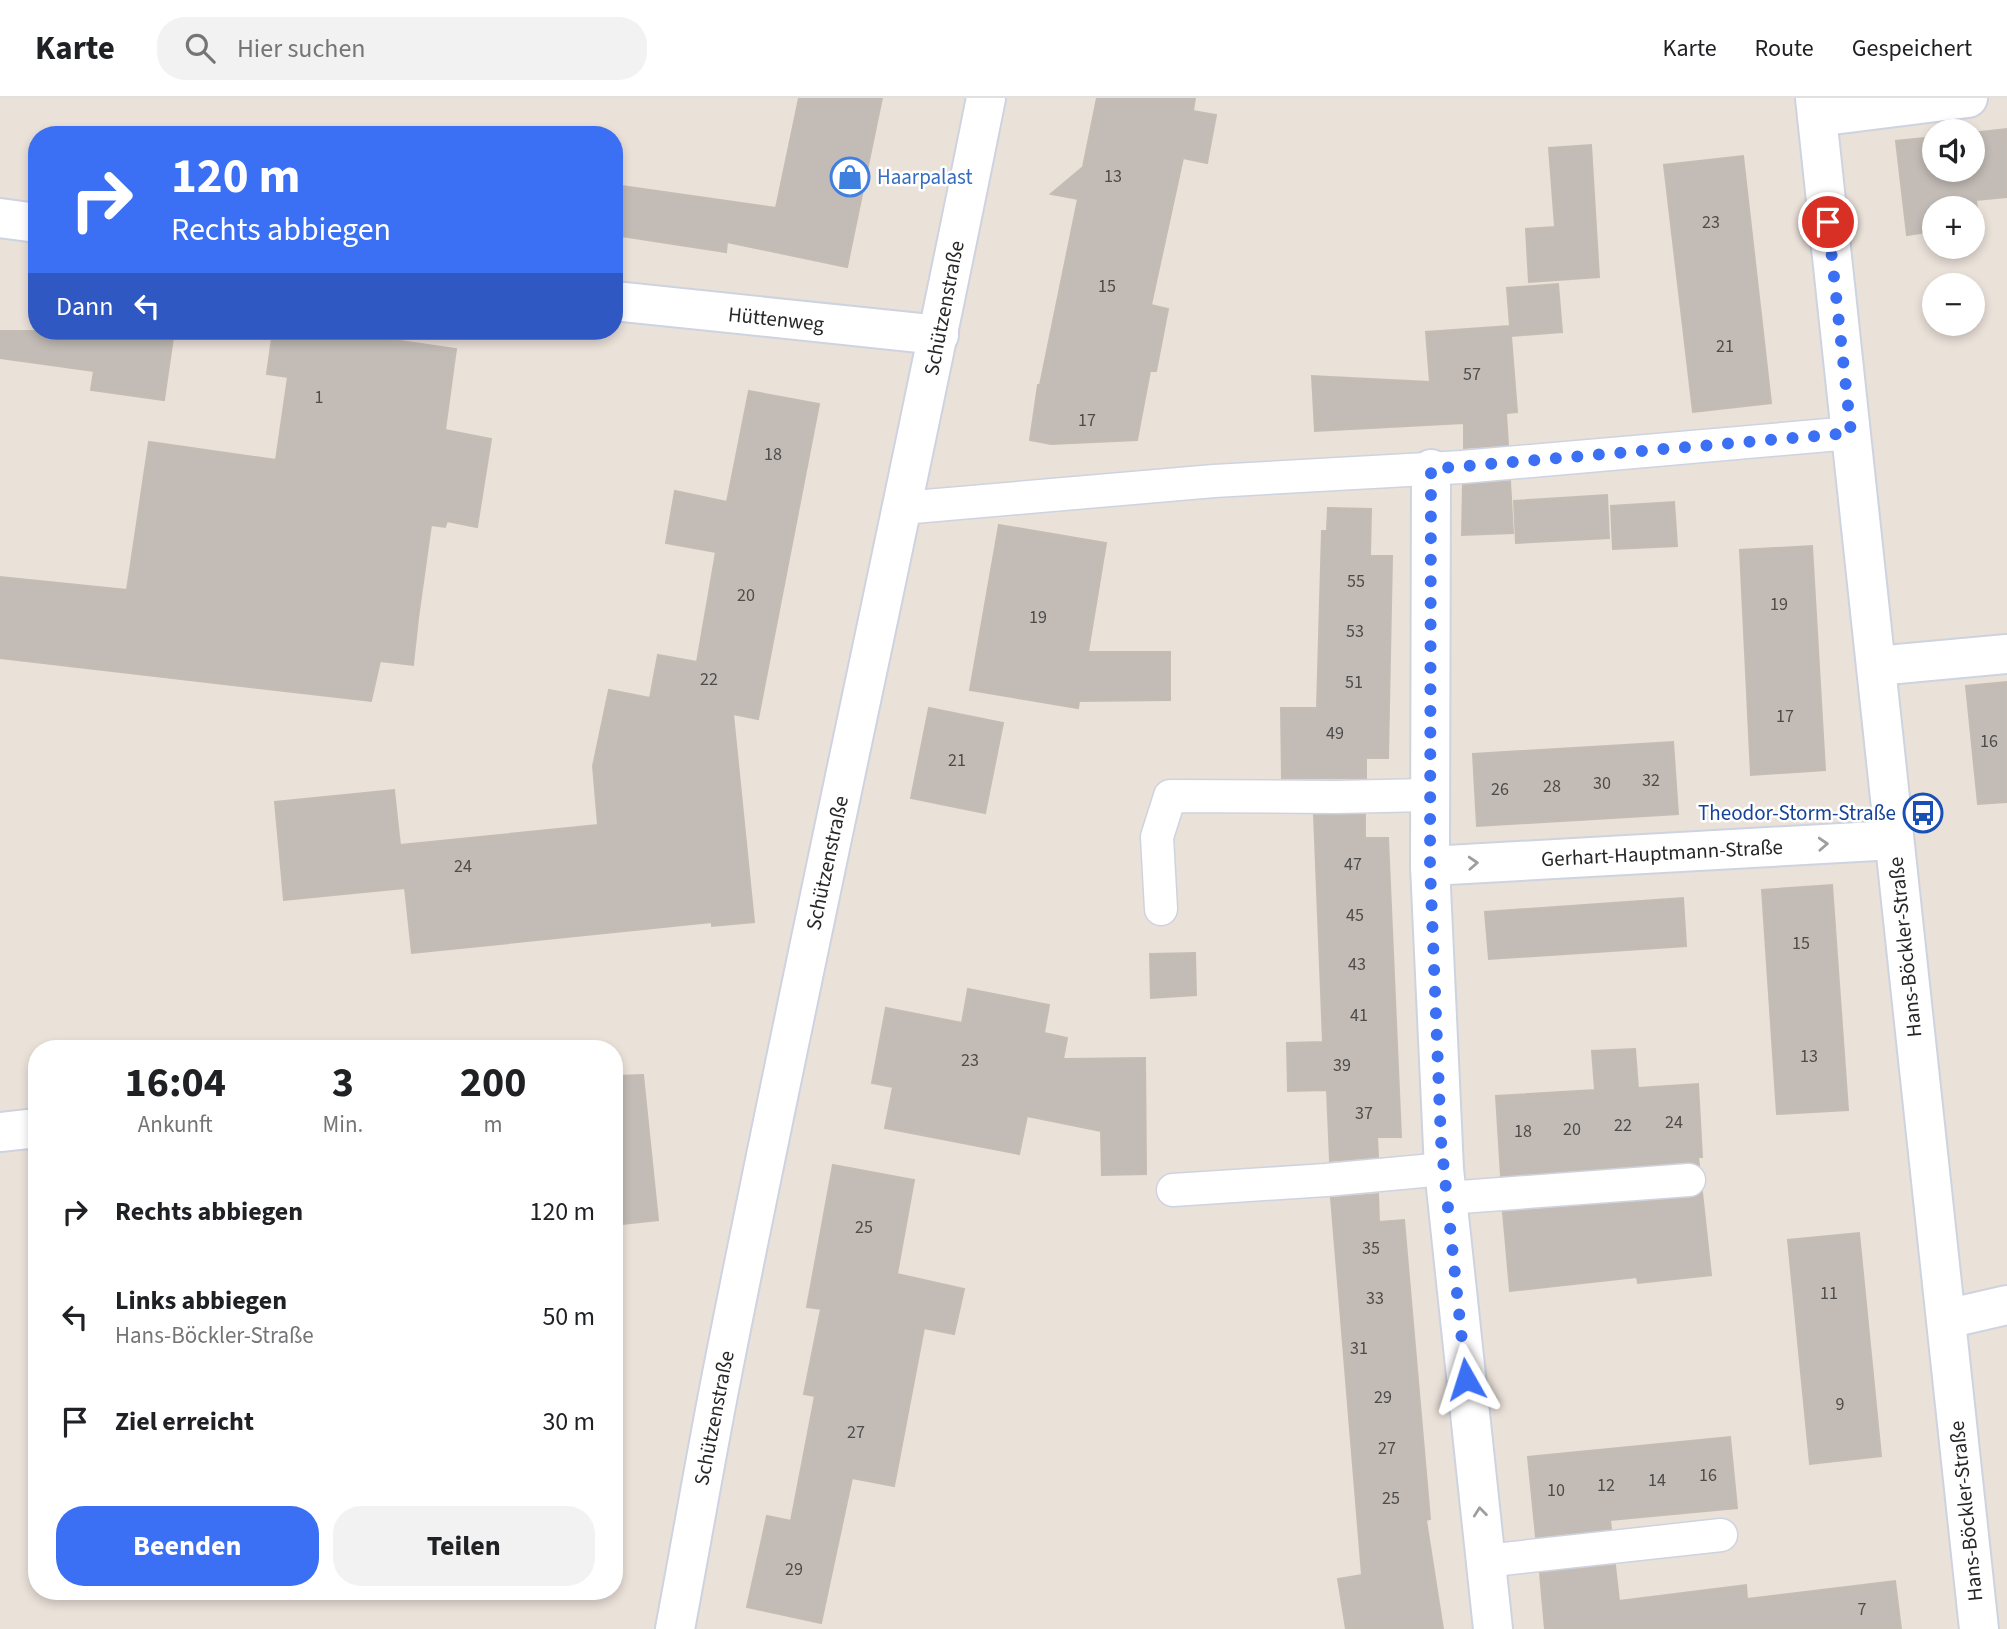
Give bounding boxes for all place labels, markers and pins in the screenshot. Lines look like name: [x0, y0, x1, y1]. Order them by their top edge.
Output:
shop icon: Haarpalast: [829, 156, 871, 198]
place label: Haarpalast: [877, 162, 973, 192]
pin: [1798, 192, 1858, 252]
bus stop icon: Theodor-Storm-Straße: [1902, 792, 1944, 834]
place label: Theodor-Storm-Straße: [1698, 798, 1896, 828]

